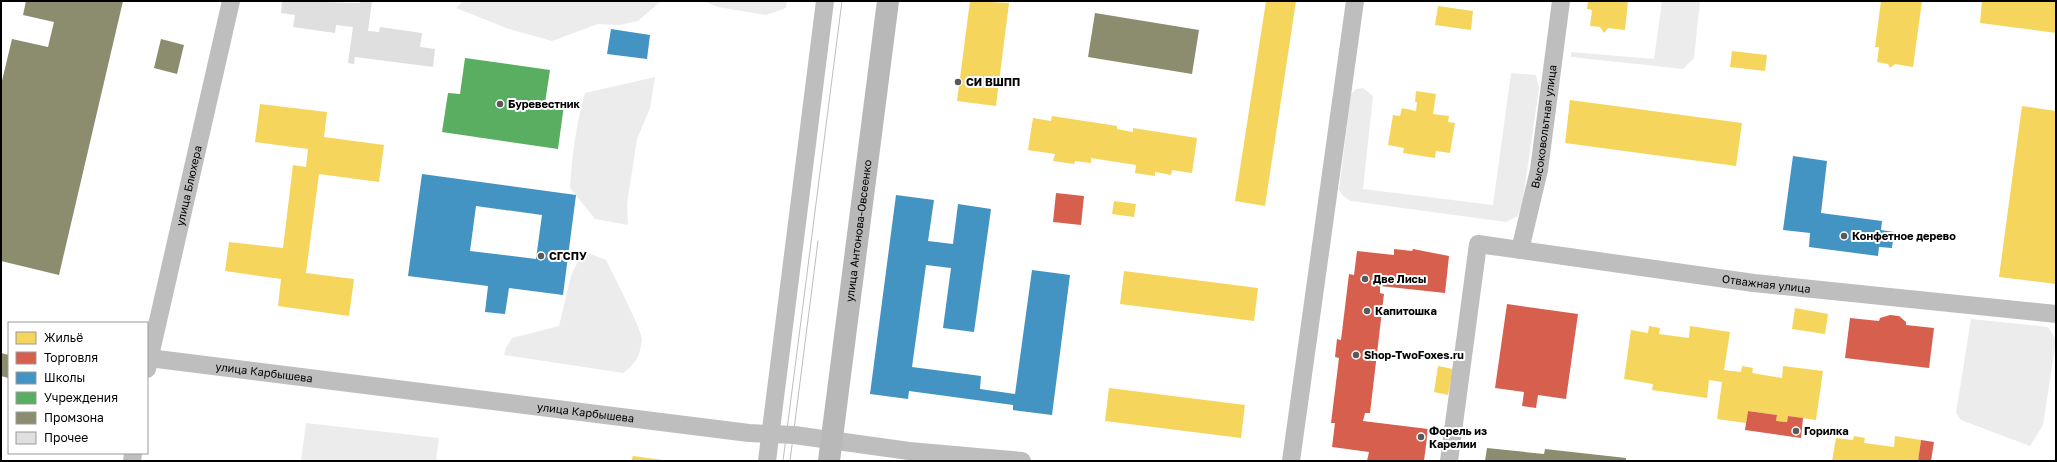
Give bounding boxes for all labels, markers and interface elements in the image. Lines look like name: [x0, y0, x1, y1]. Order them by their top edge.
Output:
street label: Высоковольтная улица: [1528, 64, 1559, 189]
place label: СИ ВШПП: [966, 75, 1020, 88]
marker: СИ ВШПП: [953, 77, 963, 87]
place label: Буревестник: [508, 97, 580, 110]
marker: Буревестник: [495, 99, 505, 109]
street label: улица Блюхера: [173, 144, 204, 227]
street label: улица Антонова-Овсеенко: [842, 158, 874, 303]
place label: Конфетное дерево: [1852, 229, 1956, 242]
marker: Конфетное дерево: [1839, 231, 1849, 241]
place label: СГСПУ: [549, 249, 587, 262]
marker: СГСПУ: [536, 251, 546, 261]
place label: Две Лисы: [1373, 272, 1426, 285]
street label: Отважная улица: [1721, 272, 1811, 295]
marker: Две Лисы: [1360, 274, 1370, 284]
place label: Капитошка: [1375, 304, 1437, 317]
marker: Капитошка: [1362, 306, 1372, 316]
legend: [8, 322, 148, 454]
text: Жильё: [44, 330, 83, 345]
place label: Shop-TwoFoxes.ru: [1364, 348, 1464, 361]
text: Торговля: [44, 350, 98, 365]
marker: Shop-TwoFoxes.ru: [1351, 350, 1361, 360]
street label: улица Карбышева: [215, 359, 314, 384]
text: Школы: [44, 370, 85, 385]
text: Учреждения: [44, 390, 118, 405]
street label: улица Карбышева: [536, 400, 635, 425]
text: Промзона: [44, 410, 104, 425]
place label: Форель из Карелии: [1429, 424, 1487, 450]
place label: Горилка: [1804, 424, 1849, 437]
marker: Горилка: [1791, 426, 1801, 436]
text: Прочее: [44, 430, 88, 445]
marker: Форель из Карелии: [1416, 432, 1426, 442]

